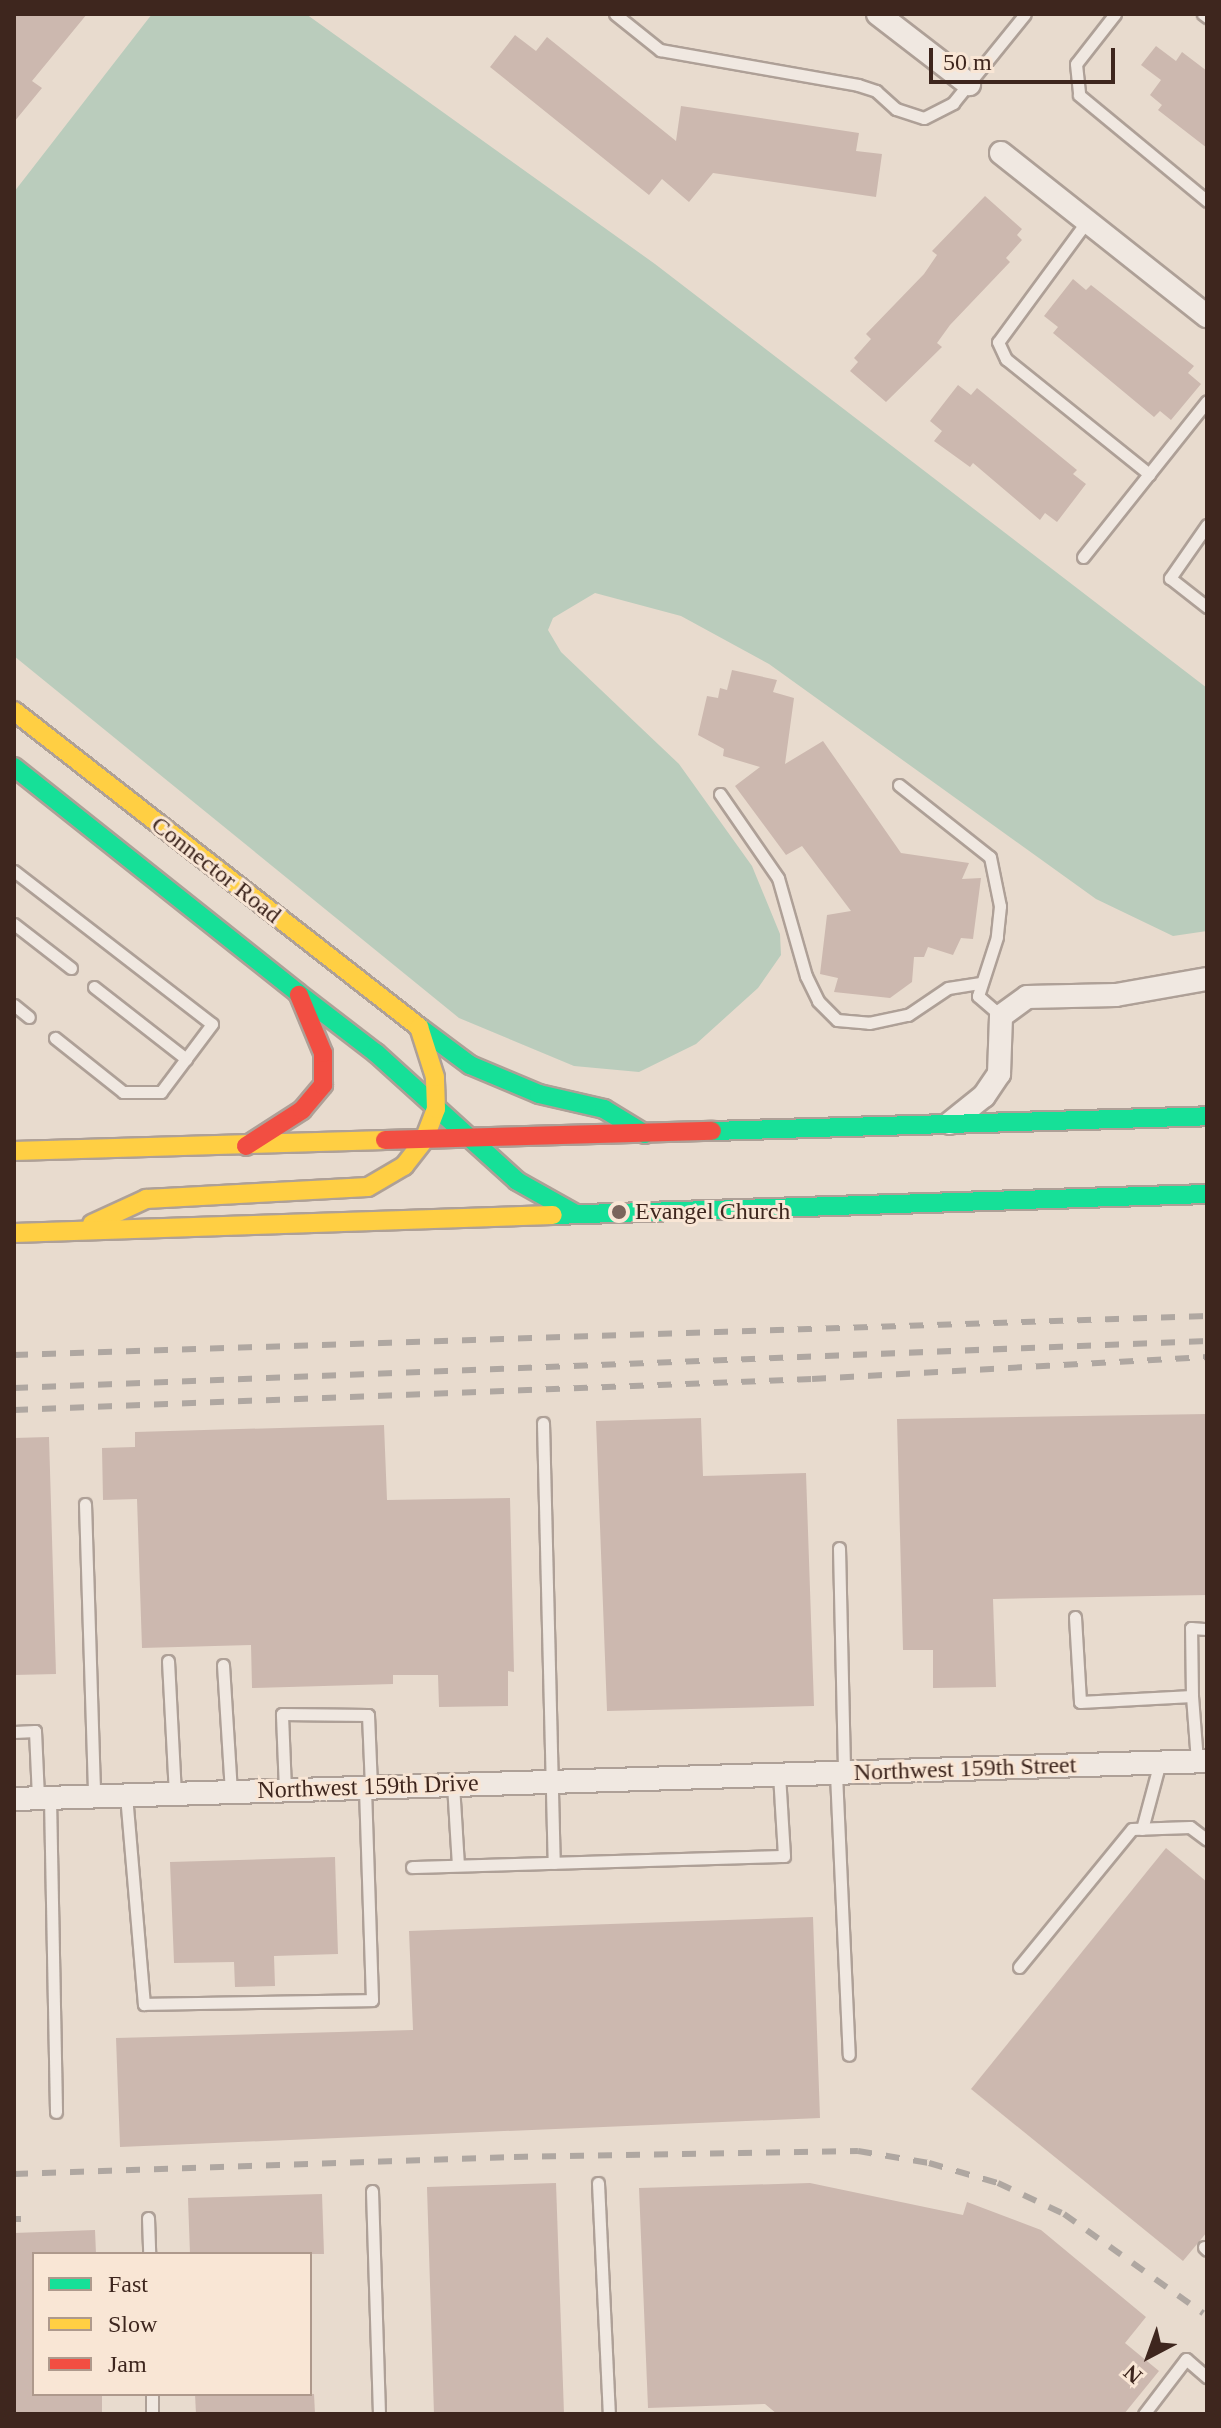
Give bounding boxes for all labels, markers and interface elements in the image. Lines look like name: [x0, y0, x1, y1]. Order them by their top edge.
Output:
scale bar: [933, 32, 1119, 82]
text: 50 m: [943, 49, 992, 75]
street label: Connector Road: [145, 810, 287, 930]
place label: Evangel Church: [635, 1198, 790, 1226]
marker: Evangel Church: [610, 1203, 628, 1221]
street label: Northwest 159th Street: [853, 1751, 1077, 1787]
street label: Northwest 159th Drive: [257, 1769, 479, 1805]
legend: [32, 2252, 312, 2396]
text: Fast: [108, 2271, 148, 2297]
text: Slow: [108, 2311, 157, 2337]
north arrow: [1109, 2316, 1189, 2396]
text: Jam: [108, 2351, 147, 2377]
text: N: [1119, 2360, 1147, 2389]

